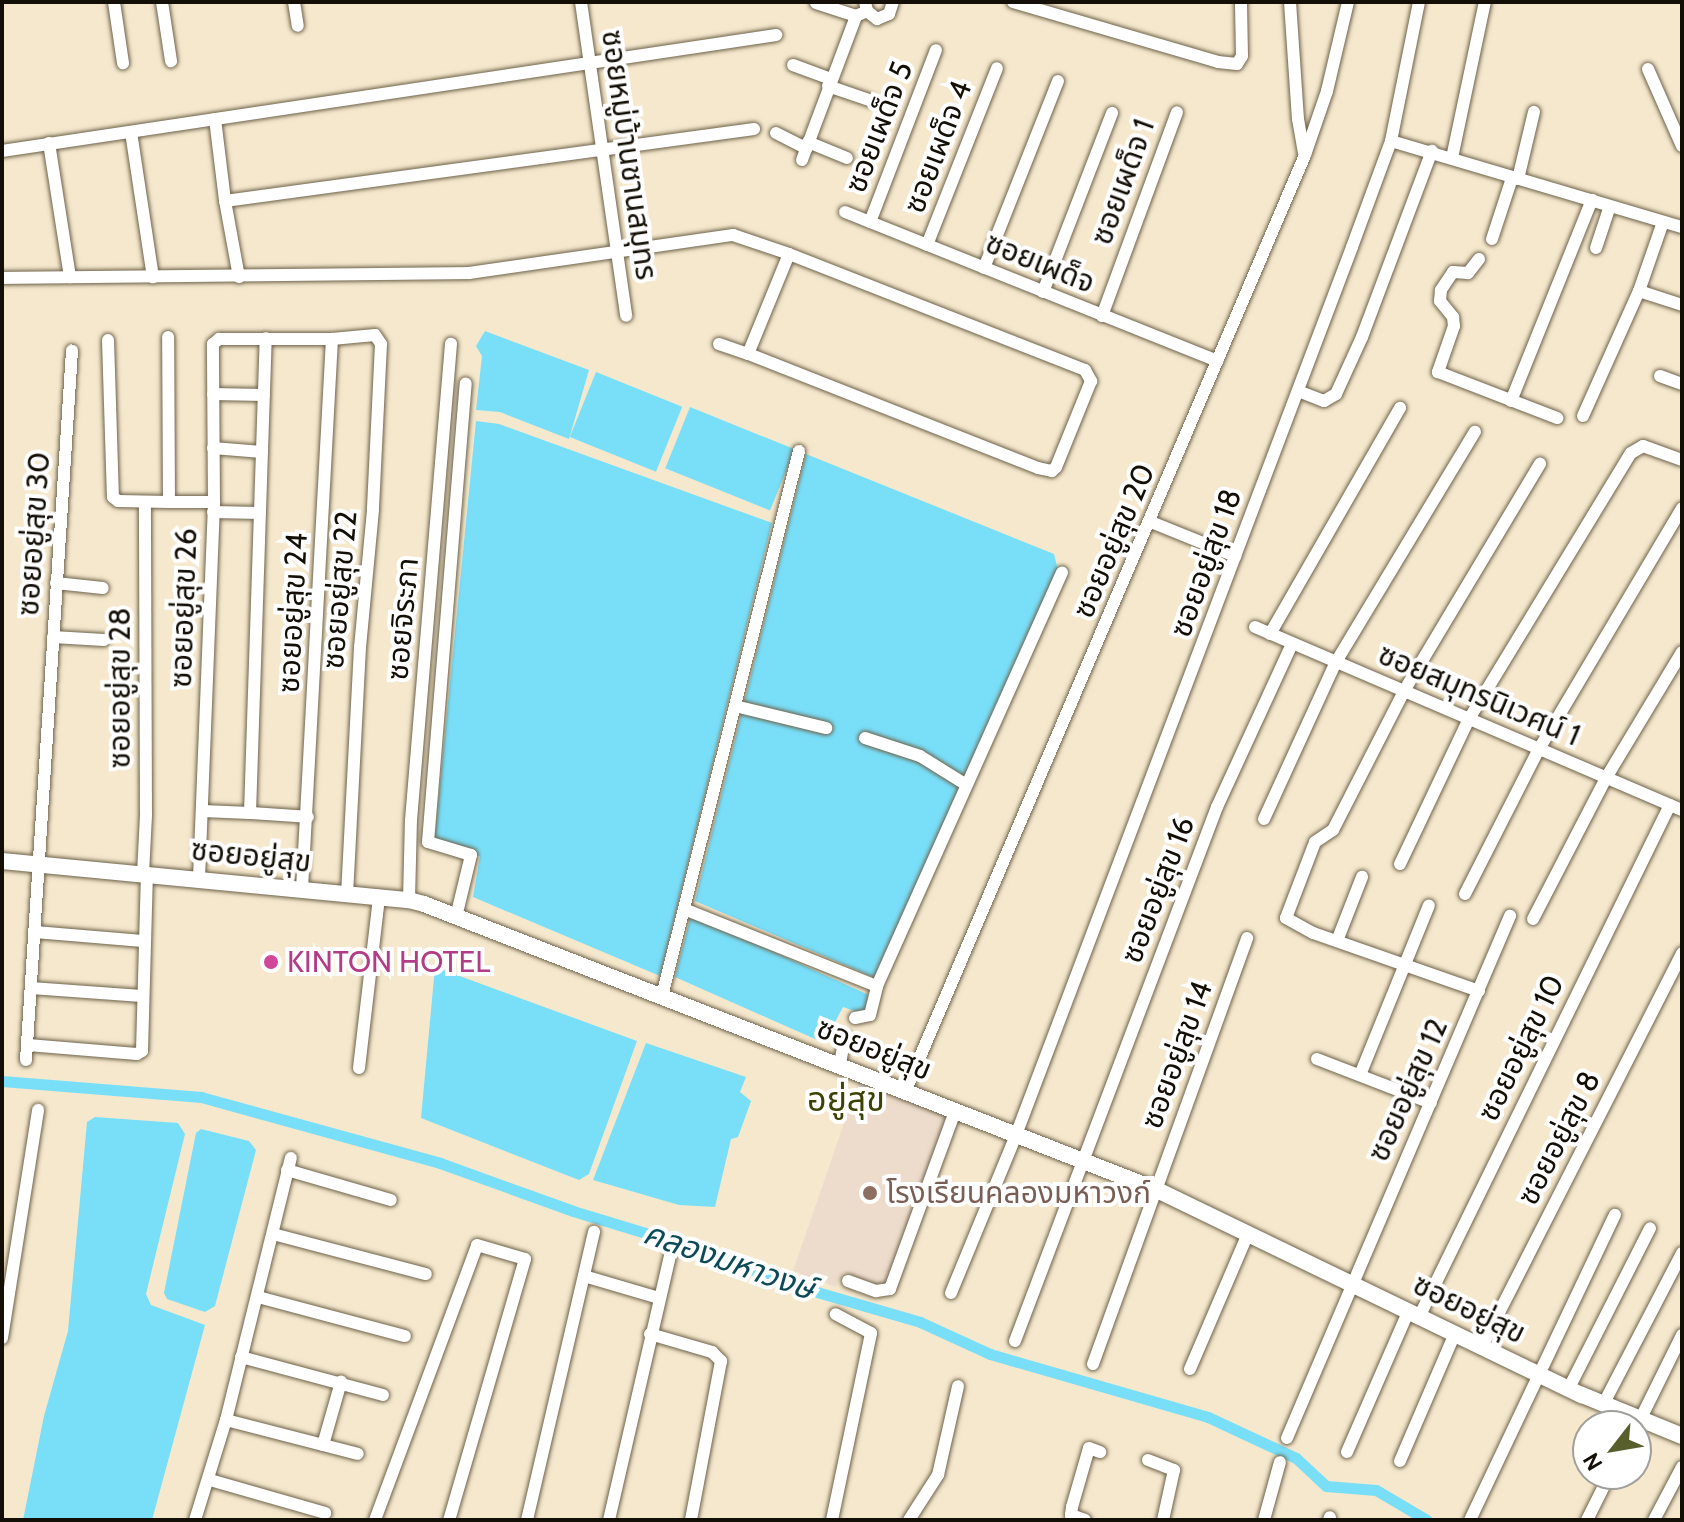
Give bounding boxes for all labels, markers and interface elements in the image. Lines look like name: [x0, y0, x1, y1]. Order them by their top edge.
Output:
street label: ซอยหมู่บ้านชานสมุทร: [594, 28, 664, 282]
street label: ซอยเผด็จ 5: [838, 56, 920, 198]
street label: ซอยเผด็จ 4: [896, 76, 980, 218]
street label: ซอยเผด็จ 1: [1084, 114, 1162, 250]
street label: ซอยเผด็จ: [980, 225, 1100, 301]
street label: ซอยอยู่สุข 30: [10, 451, 58, 617]
street label: ซอยอยู่สุข 20: [1065, 459, 1163, 623]
street label: ซอยอยู่สุข 18: [1163, 484, 1249, 642]
street label: ซอยอยู่สุข 22: [315, 509, 365, 671]
street label: ซอยอยู่สุข 26: [163, 528, 205, 688]
street label: ซอยอยู่สุข 24: [271, 532, 315, 694]
street label: ซอยจิระภา: [380, 556, 426, 682]
street label: ซอยอยู่สุข 28: [102, 608, 138, 768]
street label: ซอยสมุทรนิเวศน์ 1: [1373, 636, 1585, 754]
street label: ซอยอยู่สุข 16: [1114, 812, 1202, 968]
street label: ซอยอยู่สุข: [189, 832, 313, 880]
place label: KINTON HOTEL: [287, 944, 490, 980]
marker: KINTON HOTEL: [262, 953, 280, 971]
street label: ซอยอยู่สุข 10: [1470, 969, 1572, 1127]
street label: ซอยอยู่สุข 14: [1134, 976, 1220, 1134]
street label: ซอยอยู่สุข: [811, 1010, 937, 1088]
street label: ซอยอยู่สุข 12: [1361, 1013, 1455, 1167]
street label: ซอยอยู่สุข 8: [1510, 1065, 1608, 1211]
district label: อยู่สุข: [807, 1080, 885, 1120]
place label: โรงเรียนคลองมหาวงก์: [886, 1175, 1151, 1211]
marker: โรงเรียนคลองมหาวงก์: [861, 1184, 879, 1202]
water label: คลองมหาวงษ์: [638, 1214, 820, 1308]
street label: ซอยอยู่สุข: [1407, 1266, 1531, 1352]
north arrow: [1572, 1410, 1652, 1490]
text: N: [1577, 1448, 1608, 1475]

